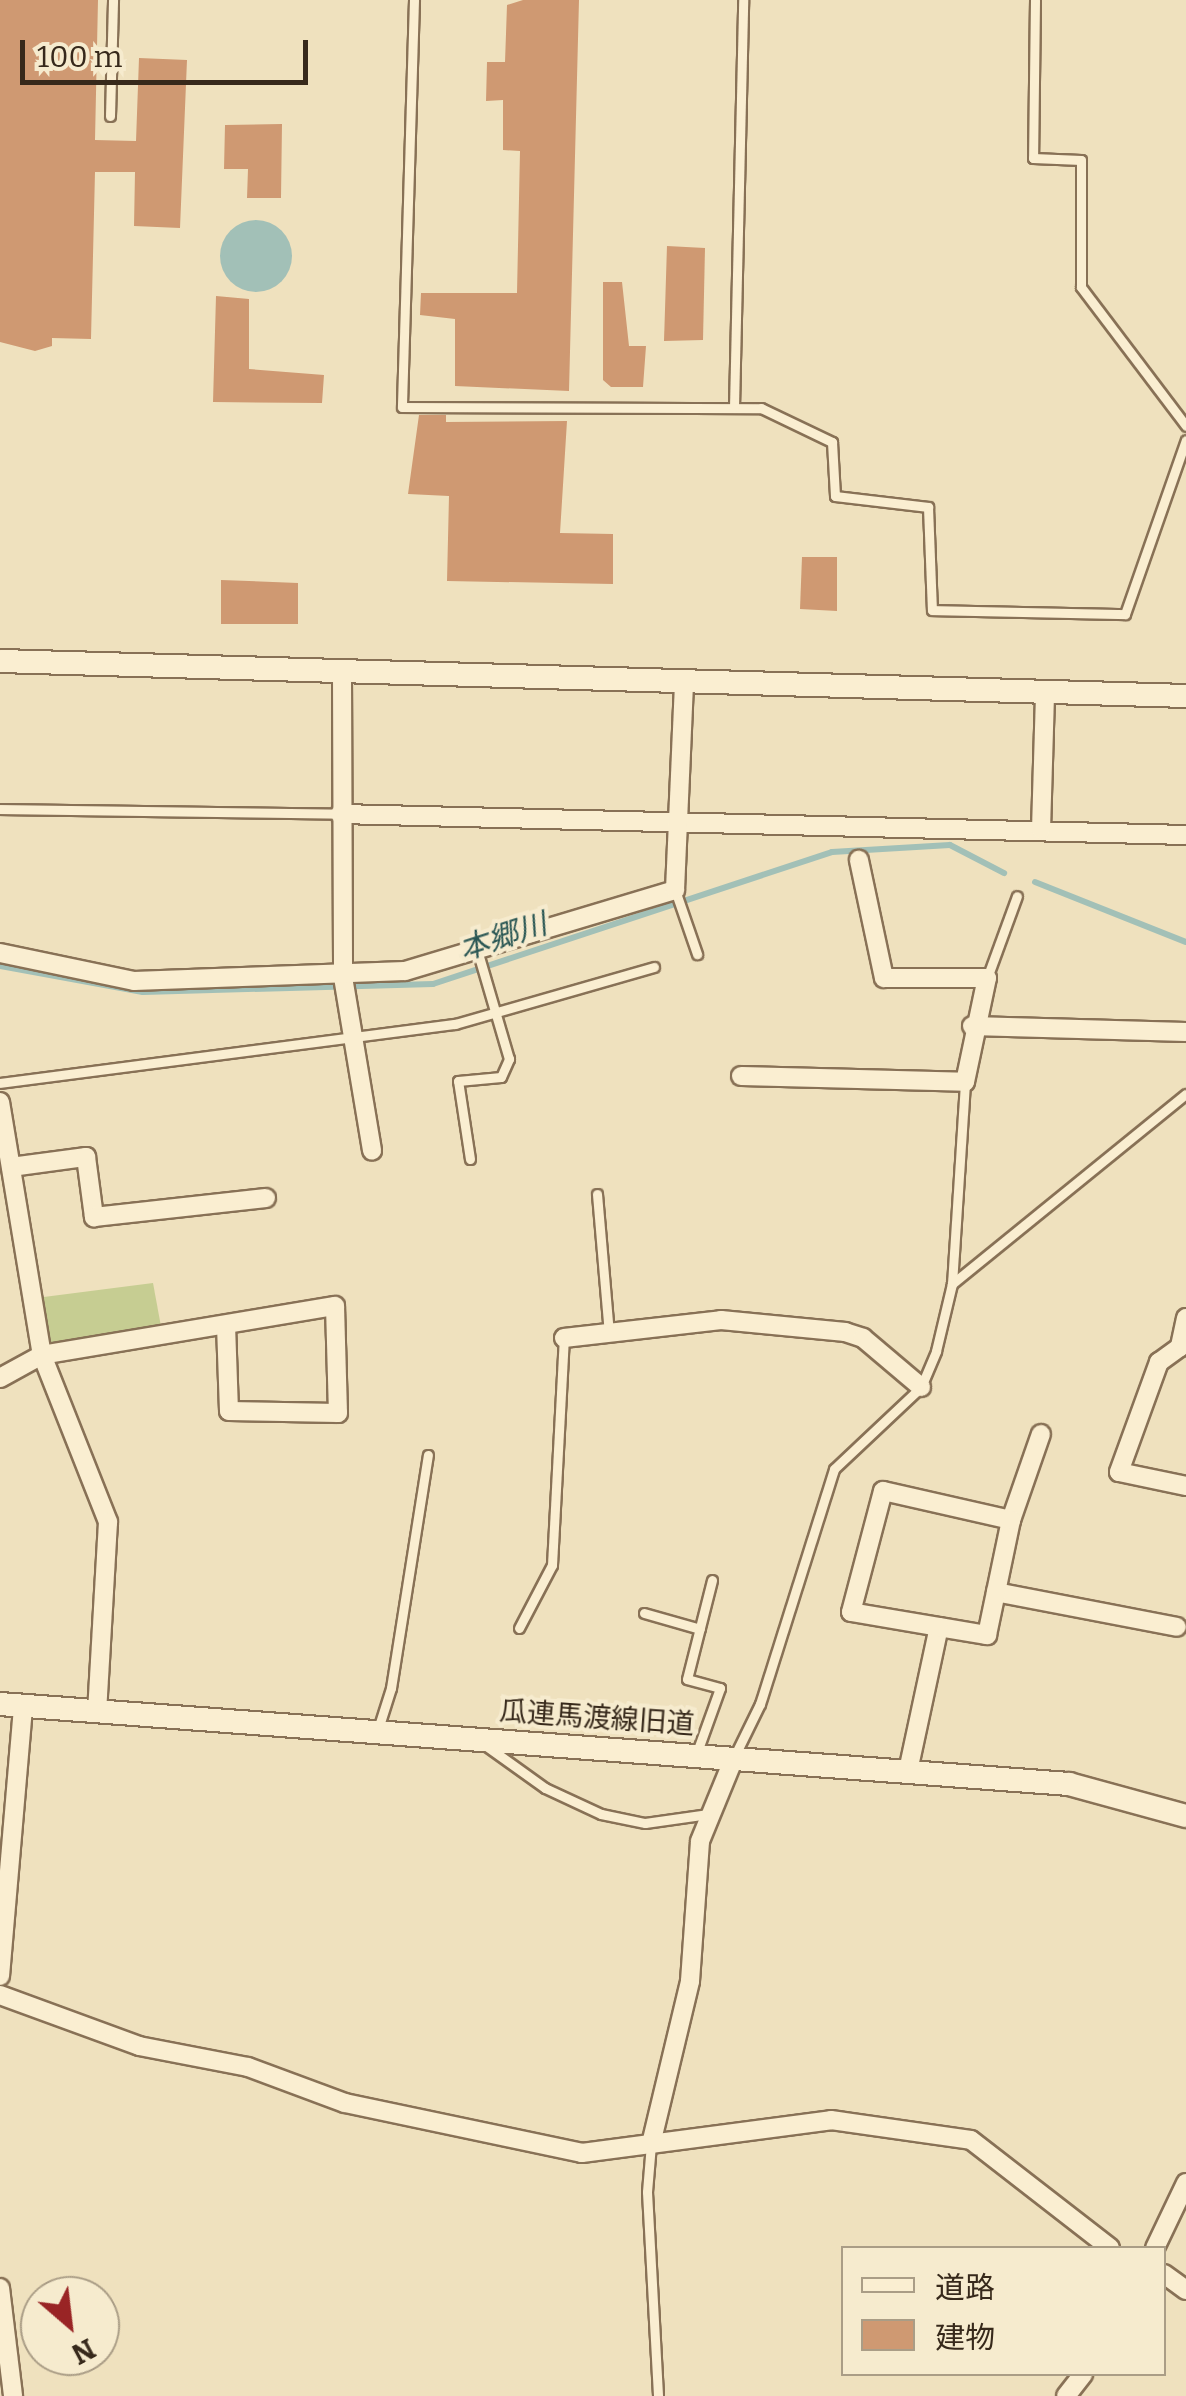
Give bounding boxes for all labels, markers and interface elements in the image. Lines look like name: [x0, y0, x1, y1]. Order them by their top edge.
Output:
scale bar: [25, 20, 312, 82]
text: 100 m: [37, 39, 122, 75]
water label: 本郷川: [455, 906, 551, 968]
street label: 瓜連馬渡線旧道: [498, 1694, 696, 1742]
legend: [841, 2246, 1166, 2376]
text: 道路: [935, 2270, 995, 2306]
north arrow: [20, 2276, 120, 2376]
text: 建物: [935, 2320, 995, 2356]
text: N: [66, 2332, 101, 2371]

